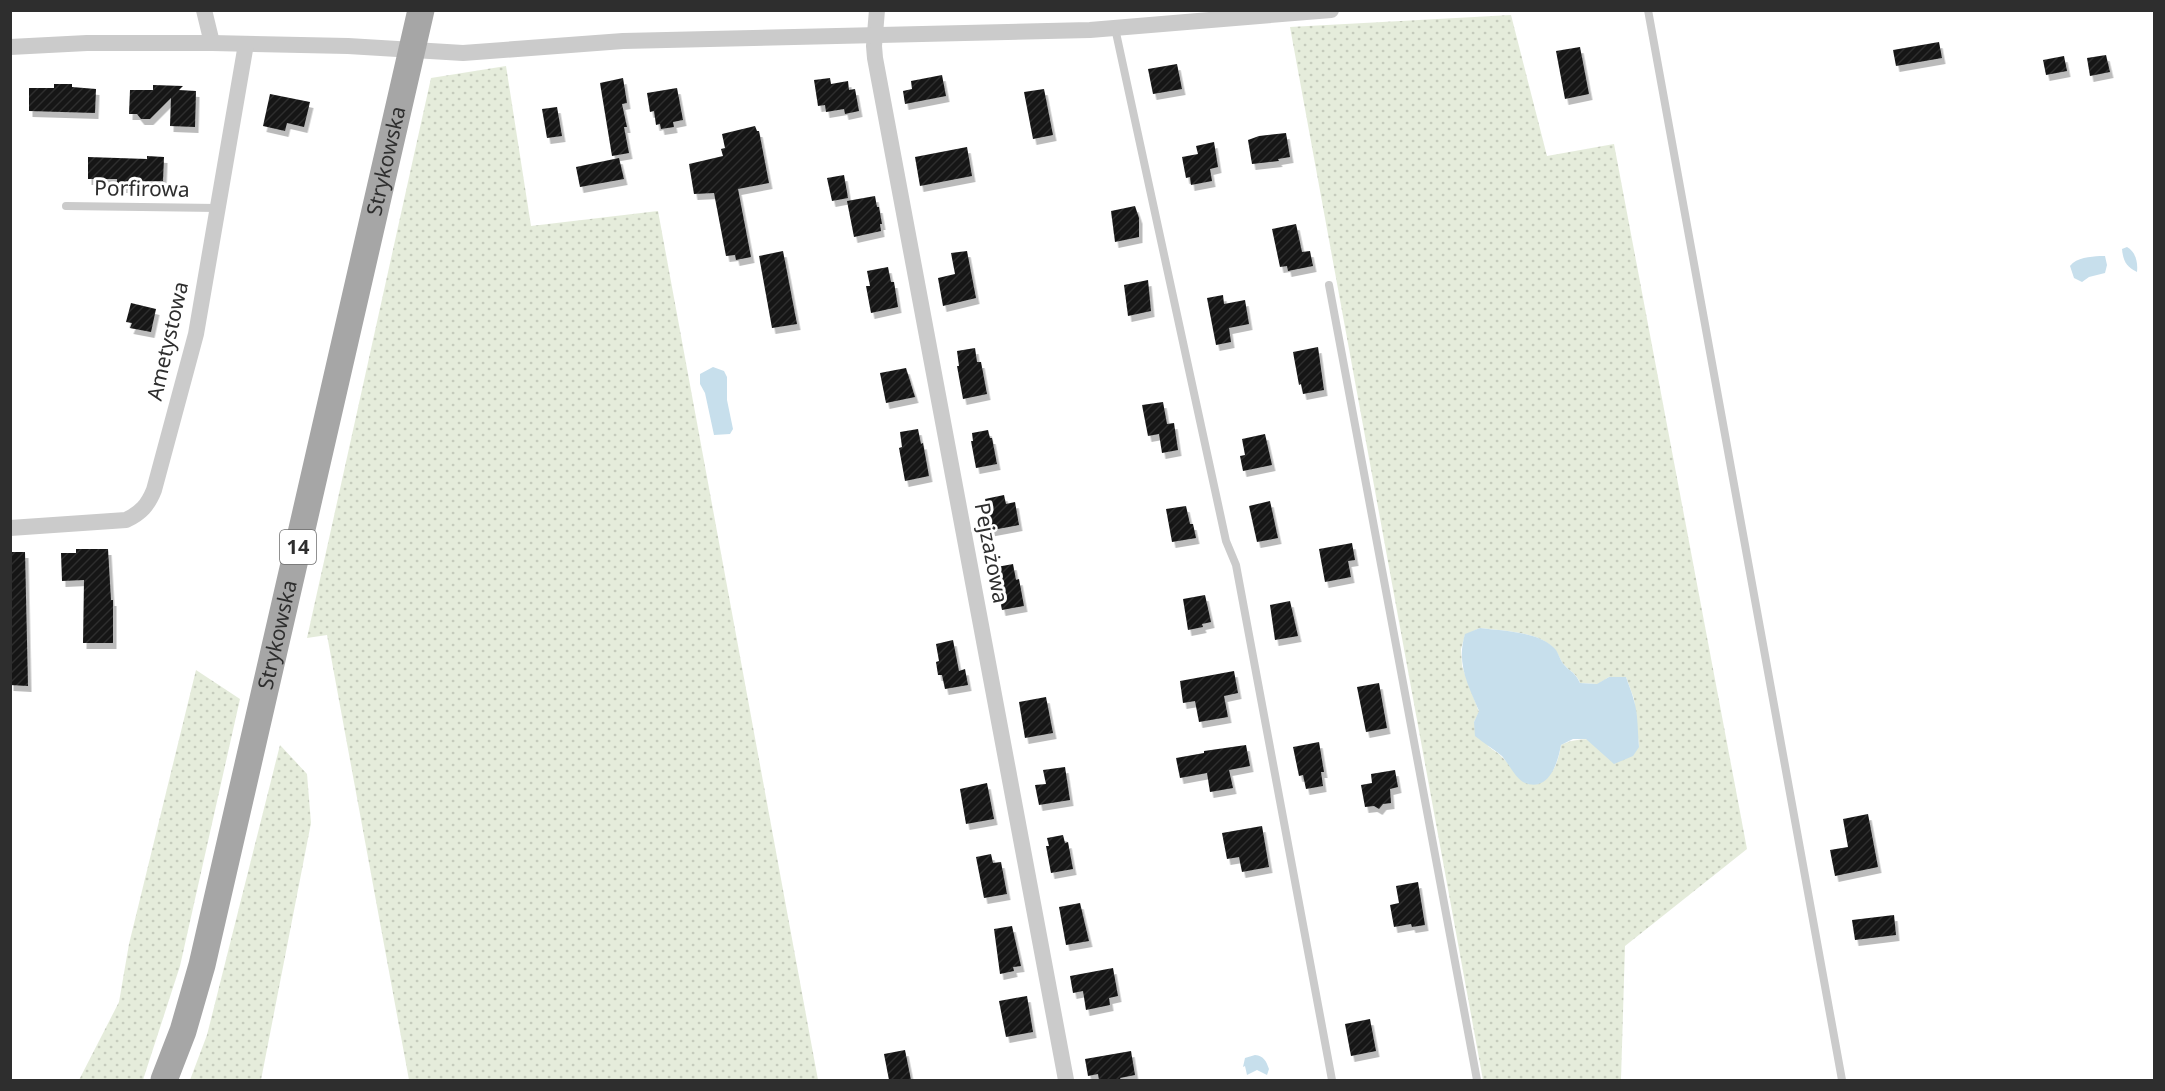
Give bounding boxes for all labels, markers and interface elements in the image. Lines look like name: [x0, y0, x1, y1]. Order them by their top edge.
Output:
street label: Strykowska: [359, 103, 411, 218]
street label: Porfirowa: [94, 173, 190, 203]
street label: Ametystowa: [140, 278, 194, 403]
street label: Pejzażowa: [969, 500, 1015, 606]
road number: 14: [280, 530, 316, 564]
street label: Strykowska: [251, 577, 303, 692]

